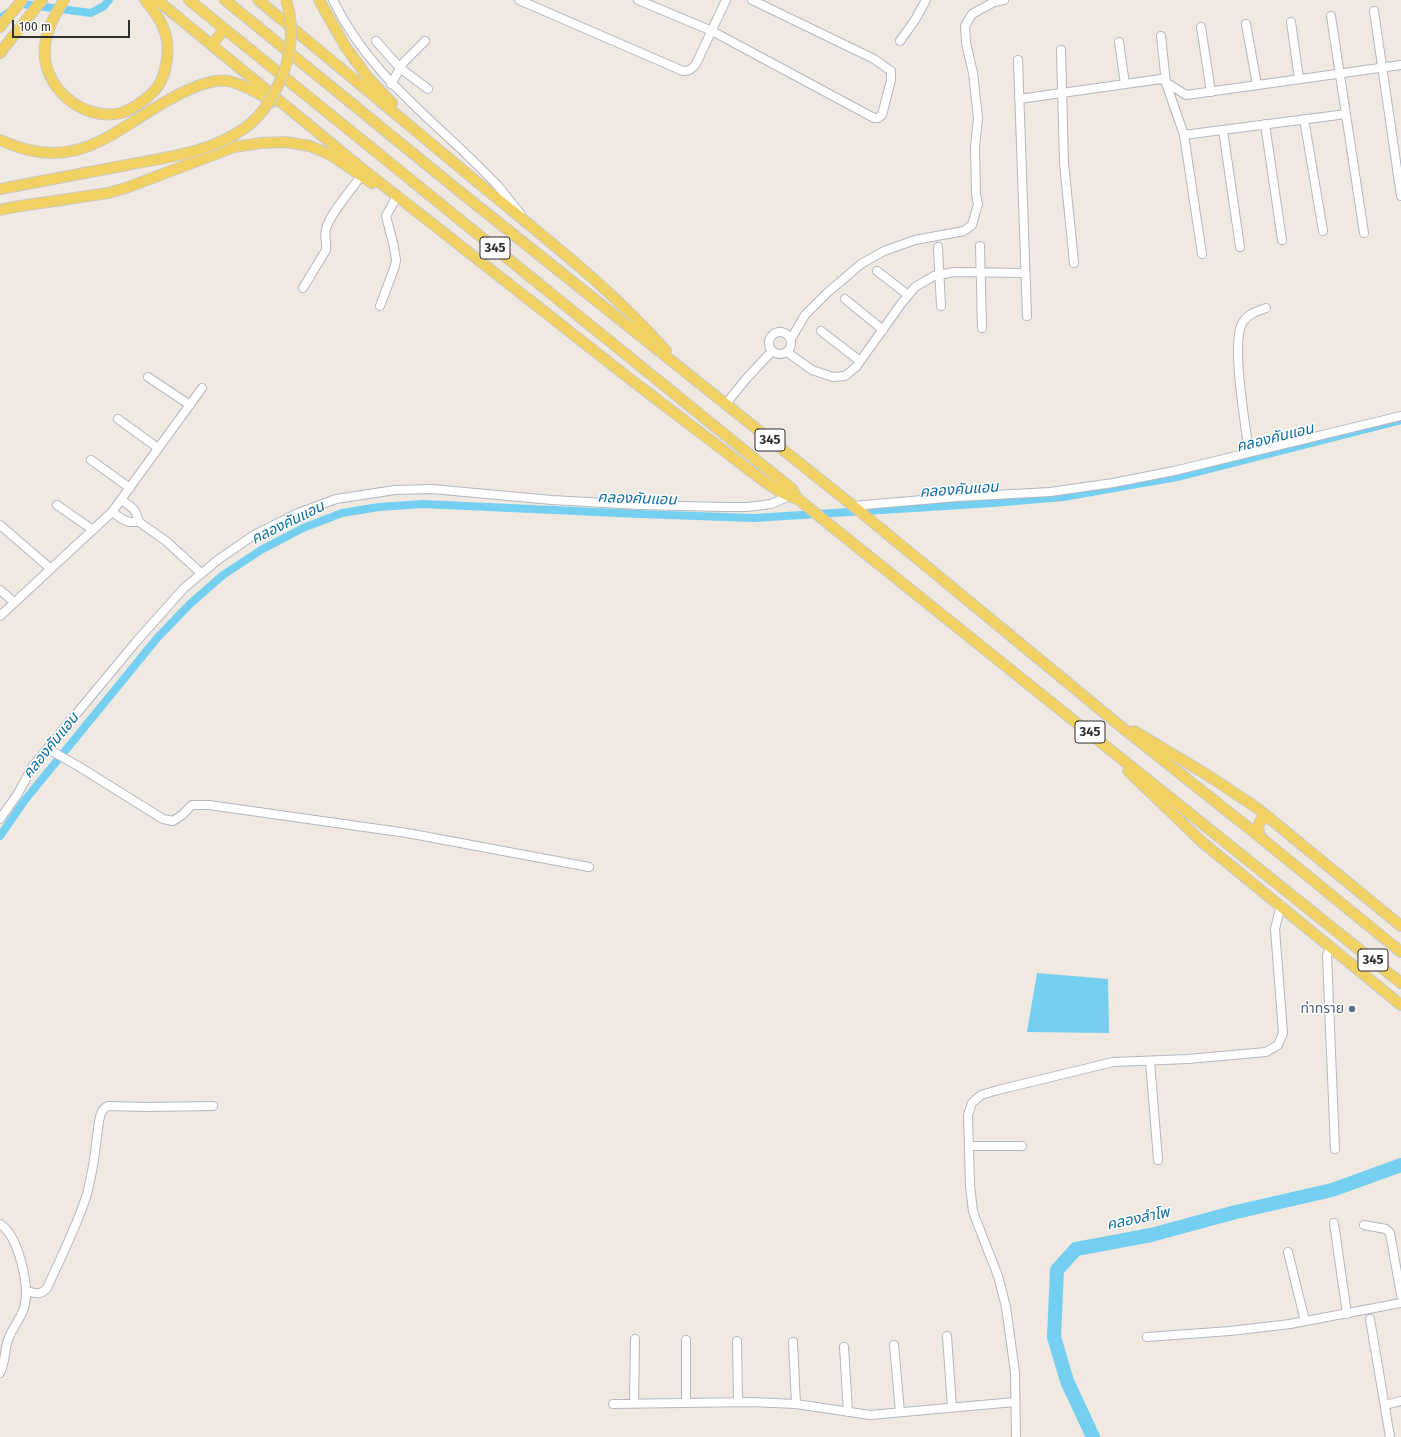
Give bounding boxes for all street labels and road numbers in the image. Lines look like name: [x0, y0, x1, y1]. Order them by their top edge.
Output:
road number: 345: [480, 237, 510, 259]
road number: 345: [755, 429, 785, 451]
road number: 345: [1075, 721, 1105, 743]
road number: 345: [1358, 949, 1388, 971]

